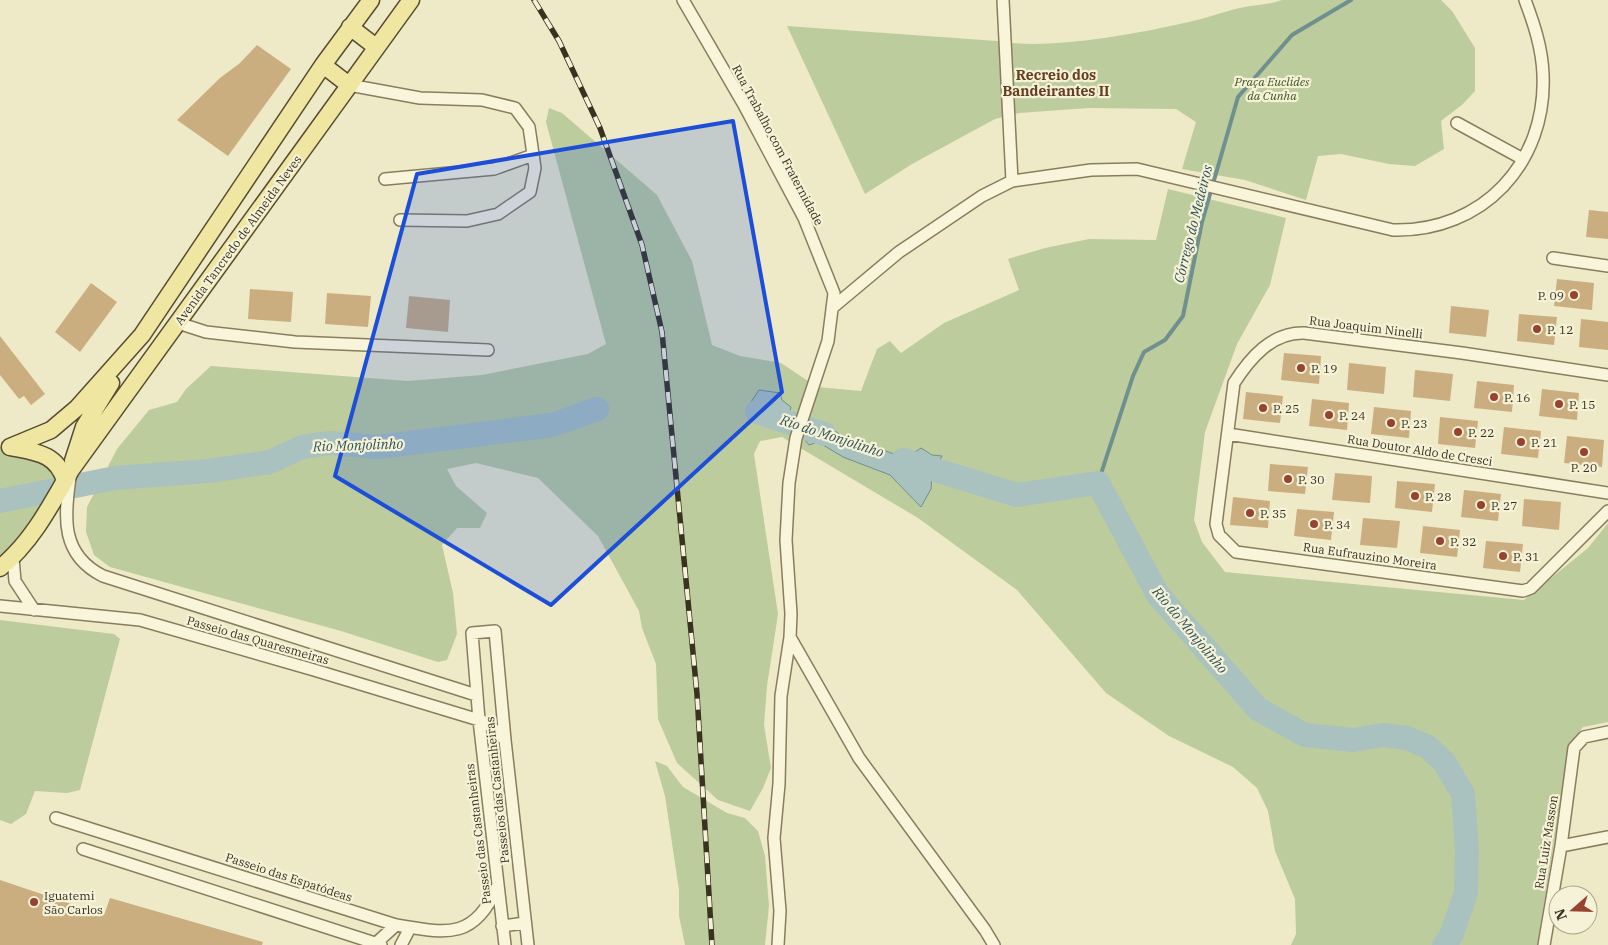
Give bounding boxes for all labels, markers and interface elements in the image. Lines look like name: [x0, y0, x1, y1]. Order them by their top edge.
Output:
street label: Rua Trabalho com Fraternidade: [729, 62, 827, 228]
district label: Recreio dos Bandeirantes II: [1002, 66, 1110, 100]
park label: Praça Euclides da Cunha: [1233, 74, 1310, 103]
street label: Avenida Tancredo de Almeida Neves: [171, 152, 305, 328]
water label: Córrego do Medeiros: [1170, 162, 1217, 285]
place label: P. 09: [1538, 288, 1564, 303]
marker: P. 09: [1568, 289, 1580, 301]
street label: Rua Joaquim Ninelli: [1308, 313, 1424, 341]
place label: P. 12: [1547, 322, 1573, 337]
marker: P. 12: [1531, 323, 1543, 335]
place label: P. 19: [1311, 361, 1337, 376]
marker: P. 19: [1295, 362, 1307, 374]
place label: P. 16: [1504, 390, 1530, 405]
marker: P. 16: [1488, 391, 1500, 403]
place label: P. 15: [1569, 397, 1595, 412]
marker: P. 15: [1553, 398, 1565, 410]
place label: P. 25: [1273, 401, 1299, 416]
marker: P. 25: [1257, 402, 1269, 414]
place label: P. 24: [1339, 408, 1365, 423]
marker: P. 24: [1323, 409, 1335, 421]
water label: Rio do Monjolinho: [777, 410, 886, 461]
place label: P. 23: [1401, 416, 1427, 431]
marker: P. 23: [1385, 417, 1397, 429]
place label: P. 22: [1468, 425, 1494, 440]
marker: P. 22: [1452, 426, 1464, 438]
street label: Rua Doutor Aldo de Cresci: [1346, 431, 1494, 469]
water label: Rio Monjolinho: [312, 434, 404, 456]
place label: P. 21: [1531, 435, 1557, 450]
marker: P. 21: [1515, 436, 1527, 448]
marker: P. 20: [1578, 446, 1590, 458]
place label: P. 20: [1571, 460, 1597, 475]
place label: P. 30: [1298, 472, 1324, 487]
marker: P. 30: [1282, 473, 1294, 485]
place label: P. 28: [1425, 489, 1451, 504]
marker: P. 28: [1409, 490, 1421, 502]
place label: P. 27: [1491, 498, 1517, 513]
marker: P. 27: [1475, 499, 1487, 511]
place label: P. 35: [1260, 506, 1286, 521]
marker: P. 35: [1244, 507, 1256, 519]
place label: P. 34: [1324, 517, 1350, 532]
marker: P. 34: [1308, 518, 1320, 530]
place label: P. 32: [1450, 534, 1476, 549]
marker: P. 32: [1434, 535, 1446, 547]
street label: Rua Eufrauzino Moreira: [1302, 539, 1438, 573]
place label: P. 31: [1513, 549, 1539, 564]
marker: P. 31: [1497, 550, 1509, 562]
water label: Rio do Monjolinho: [1148, 582, 1232, 677]
street label: Passeio das Quaresmeiras: [185, 612, 331, 668]
street label: Passeios das Castanheiras: [482, 716, 512, 864]
street label: Passeio das Castanheiras: [462, 763, 494, 905]
street label: Rua Luiz Masson: [1531, 794, 1561, 890]
street label: Passeio das Espatódeas: [224, 849, 355, 905]
north arrow: [1548, 885, 1598, 935]
place label: Iguatemi São Carlos: [44, 888, 103, 917]
marker: Iguatemi São Carlos: [28, 896, 40, 908]
text: N: [1550, 906, 1571, 923]

